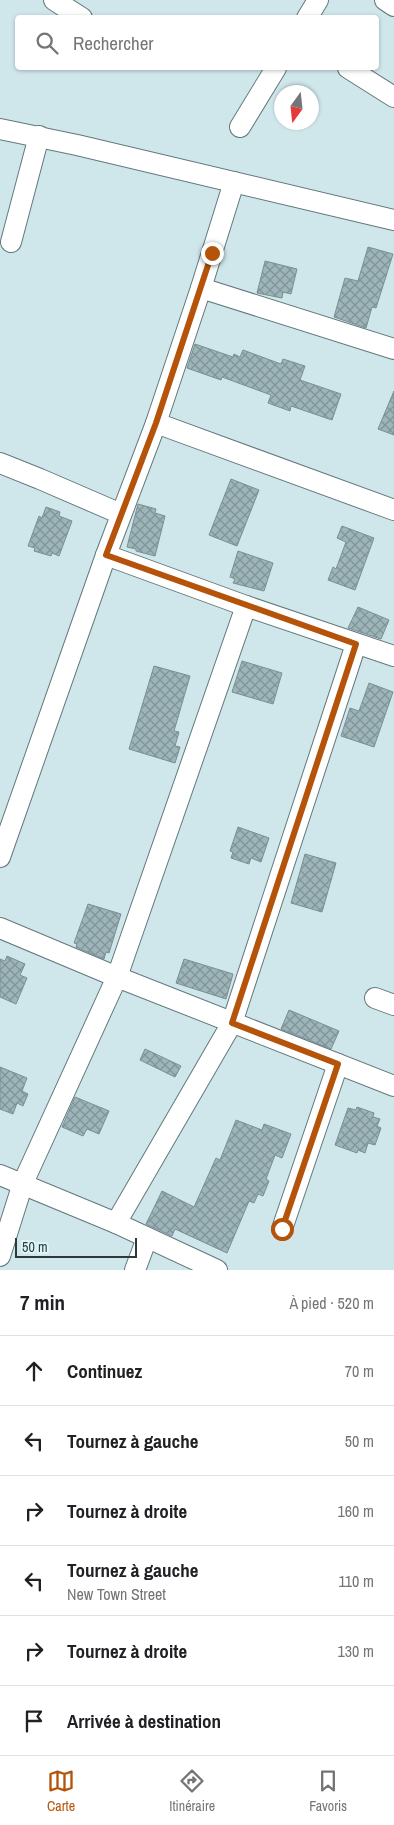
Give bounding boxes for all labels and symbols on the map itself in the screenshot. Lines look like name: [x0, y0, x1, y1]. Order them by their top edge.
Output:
north arrow: [274, 85, 319, 130]
route end: [201, 242, 224, 265]
route start: [271, 1218, 294, 1241]
scale bar: [15, 1235, 138, 1258]

